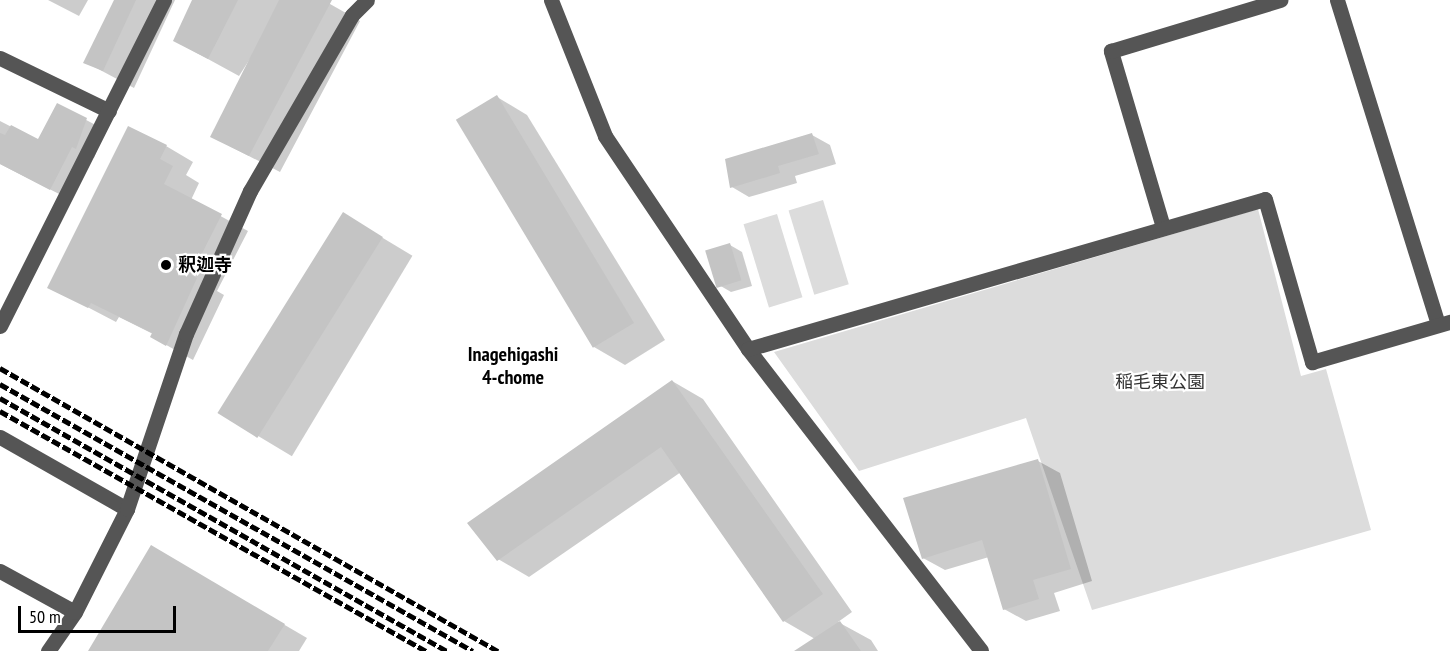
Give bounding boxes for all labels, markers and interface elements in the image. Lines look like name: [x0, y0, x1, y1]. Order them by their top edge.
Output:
place label: 釈迦寺: [178, 254, 232, 276]
marker: 釈迦寺: [159, 258, 173, 272]
district label: Inagehigashi 4-chome: [468, 343, 558, 390]
park label: 稲毛東公園: [1115, 371, 1205, 393]
scale bar: [21, 594, 178, 632]
text: 50 m: [29, 605, 61, 628]

